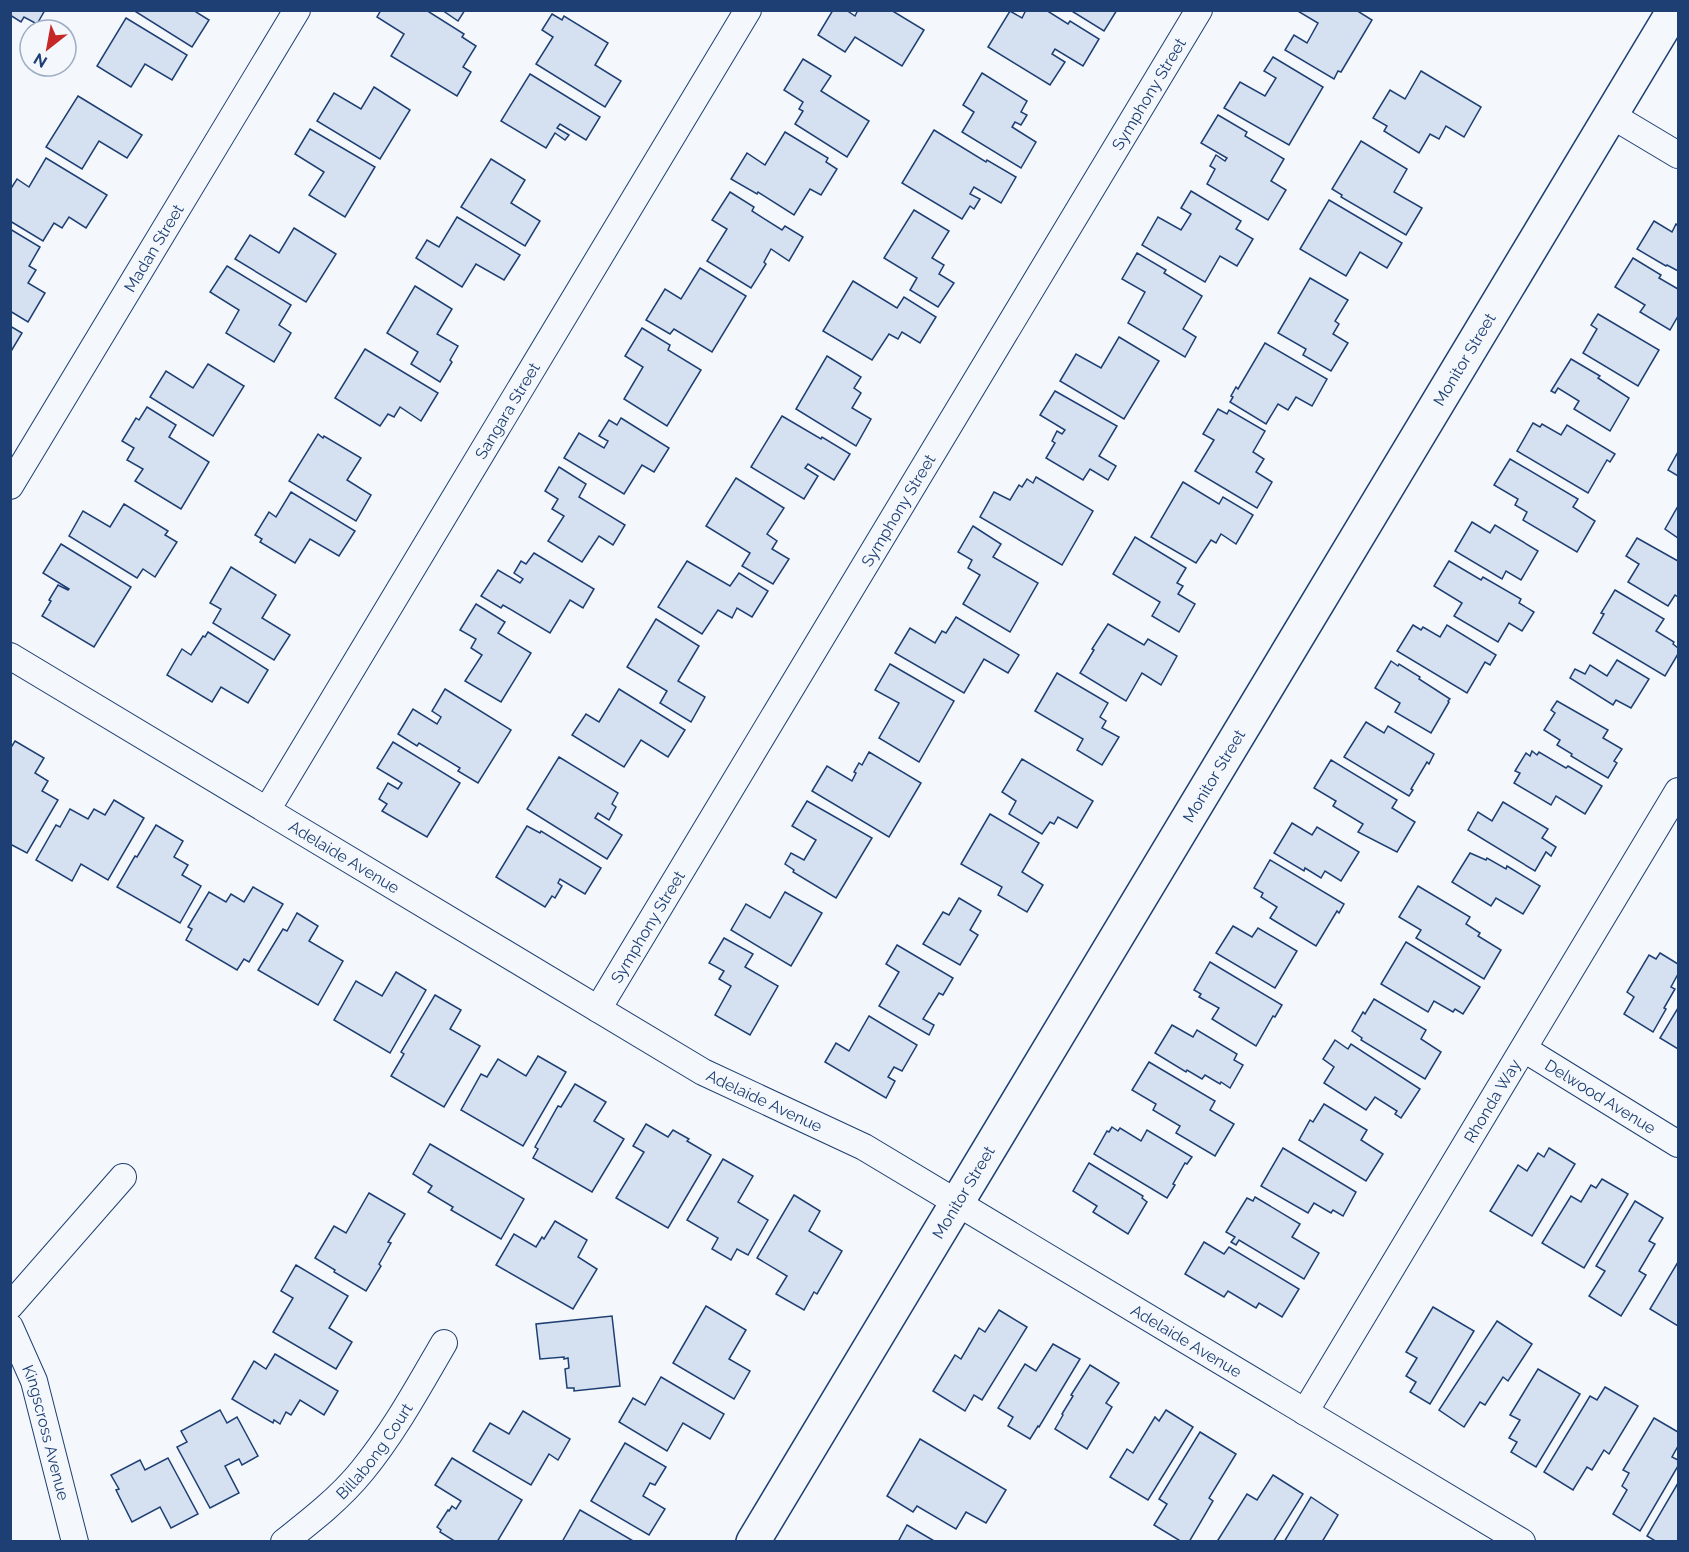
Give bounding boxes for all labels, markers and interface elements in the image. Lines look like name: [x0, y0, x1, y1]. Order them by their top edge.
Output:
north arrow: [18, 18, 78, 78]
street label: Symphony Street: [1108, 34, 1190, 153]
text: N: [30, 49, 51, 72]
street label: Madan Street: [120, 200, 188, 295]
street label: Monitor Street: [1429, 309, 1499, 409]
street label: Sangara Street: [471, 358, 544, 462]
street label: Symphony Street: [857, 450, 939, 570]
street label: Monitor Street: [1178, 725, 1249, 826]
street label: Adelaide Avenue: [286, 816, 403, 897]
street label: Symphony Street: [606, 867, 689, 986]
street label: Rhonda Way: [1460, 1055, 1524, 1146]
street label: Delwood Avenue: [1542, 1055, 1659, 1138]
street label: Adelaide Avenue: [703, 1065, 825, 1136]
street label: Monitor Street: [928, 1142, 999, 1242]
street label: Adelaide Avenue: [1128, 1300, 1245, 1381]
street label: Kingscross Avenue: [18, 1362, 74, 1502]
street label: Billabong Court: [332, 1399, 417, 1503]

